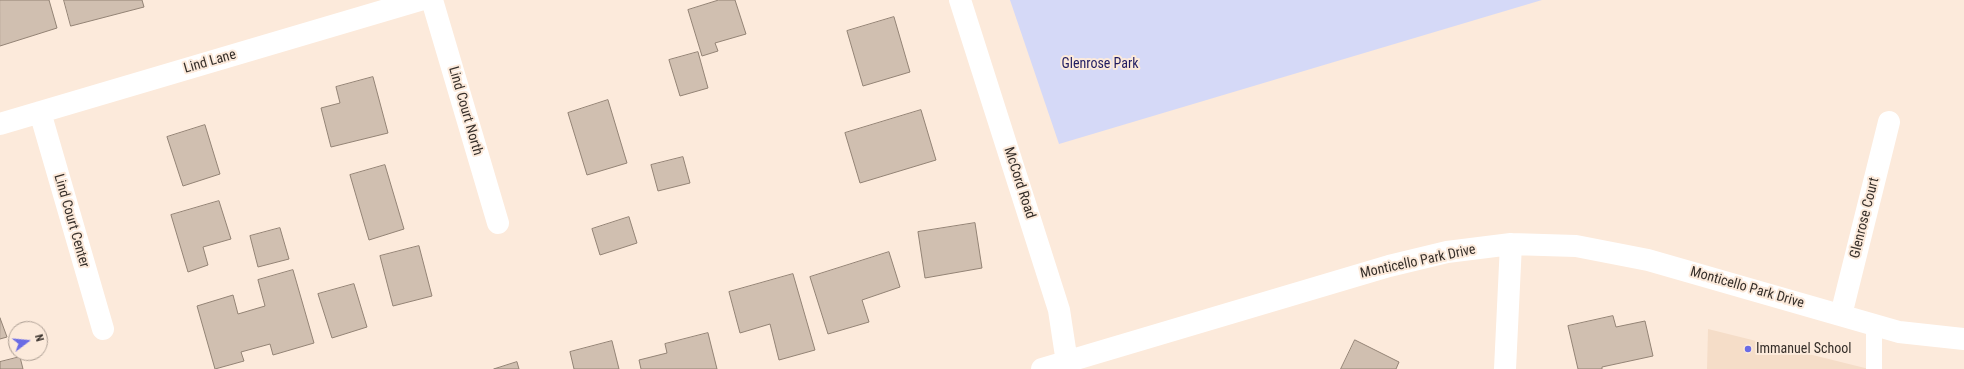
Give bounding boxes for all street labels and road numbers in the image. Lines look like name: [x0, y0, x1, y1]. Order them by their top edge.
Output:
street label: Lind Lane: [182, 47, 238, 77]
street label: Lind Court North: [444, 65, 486, 157]
street label: McCord Road: [1000, 145, 1038, 221]
street label: Lind Court Center: [50, 172, 92, 270]
street label: Glenrose Court: [1847, 176, 1883, 260]
street label: Monticello Park Drive: [1359, 242, 1477, 282]
street label: Monticello Park Drive: [1688, 264, 1806, 312]

